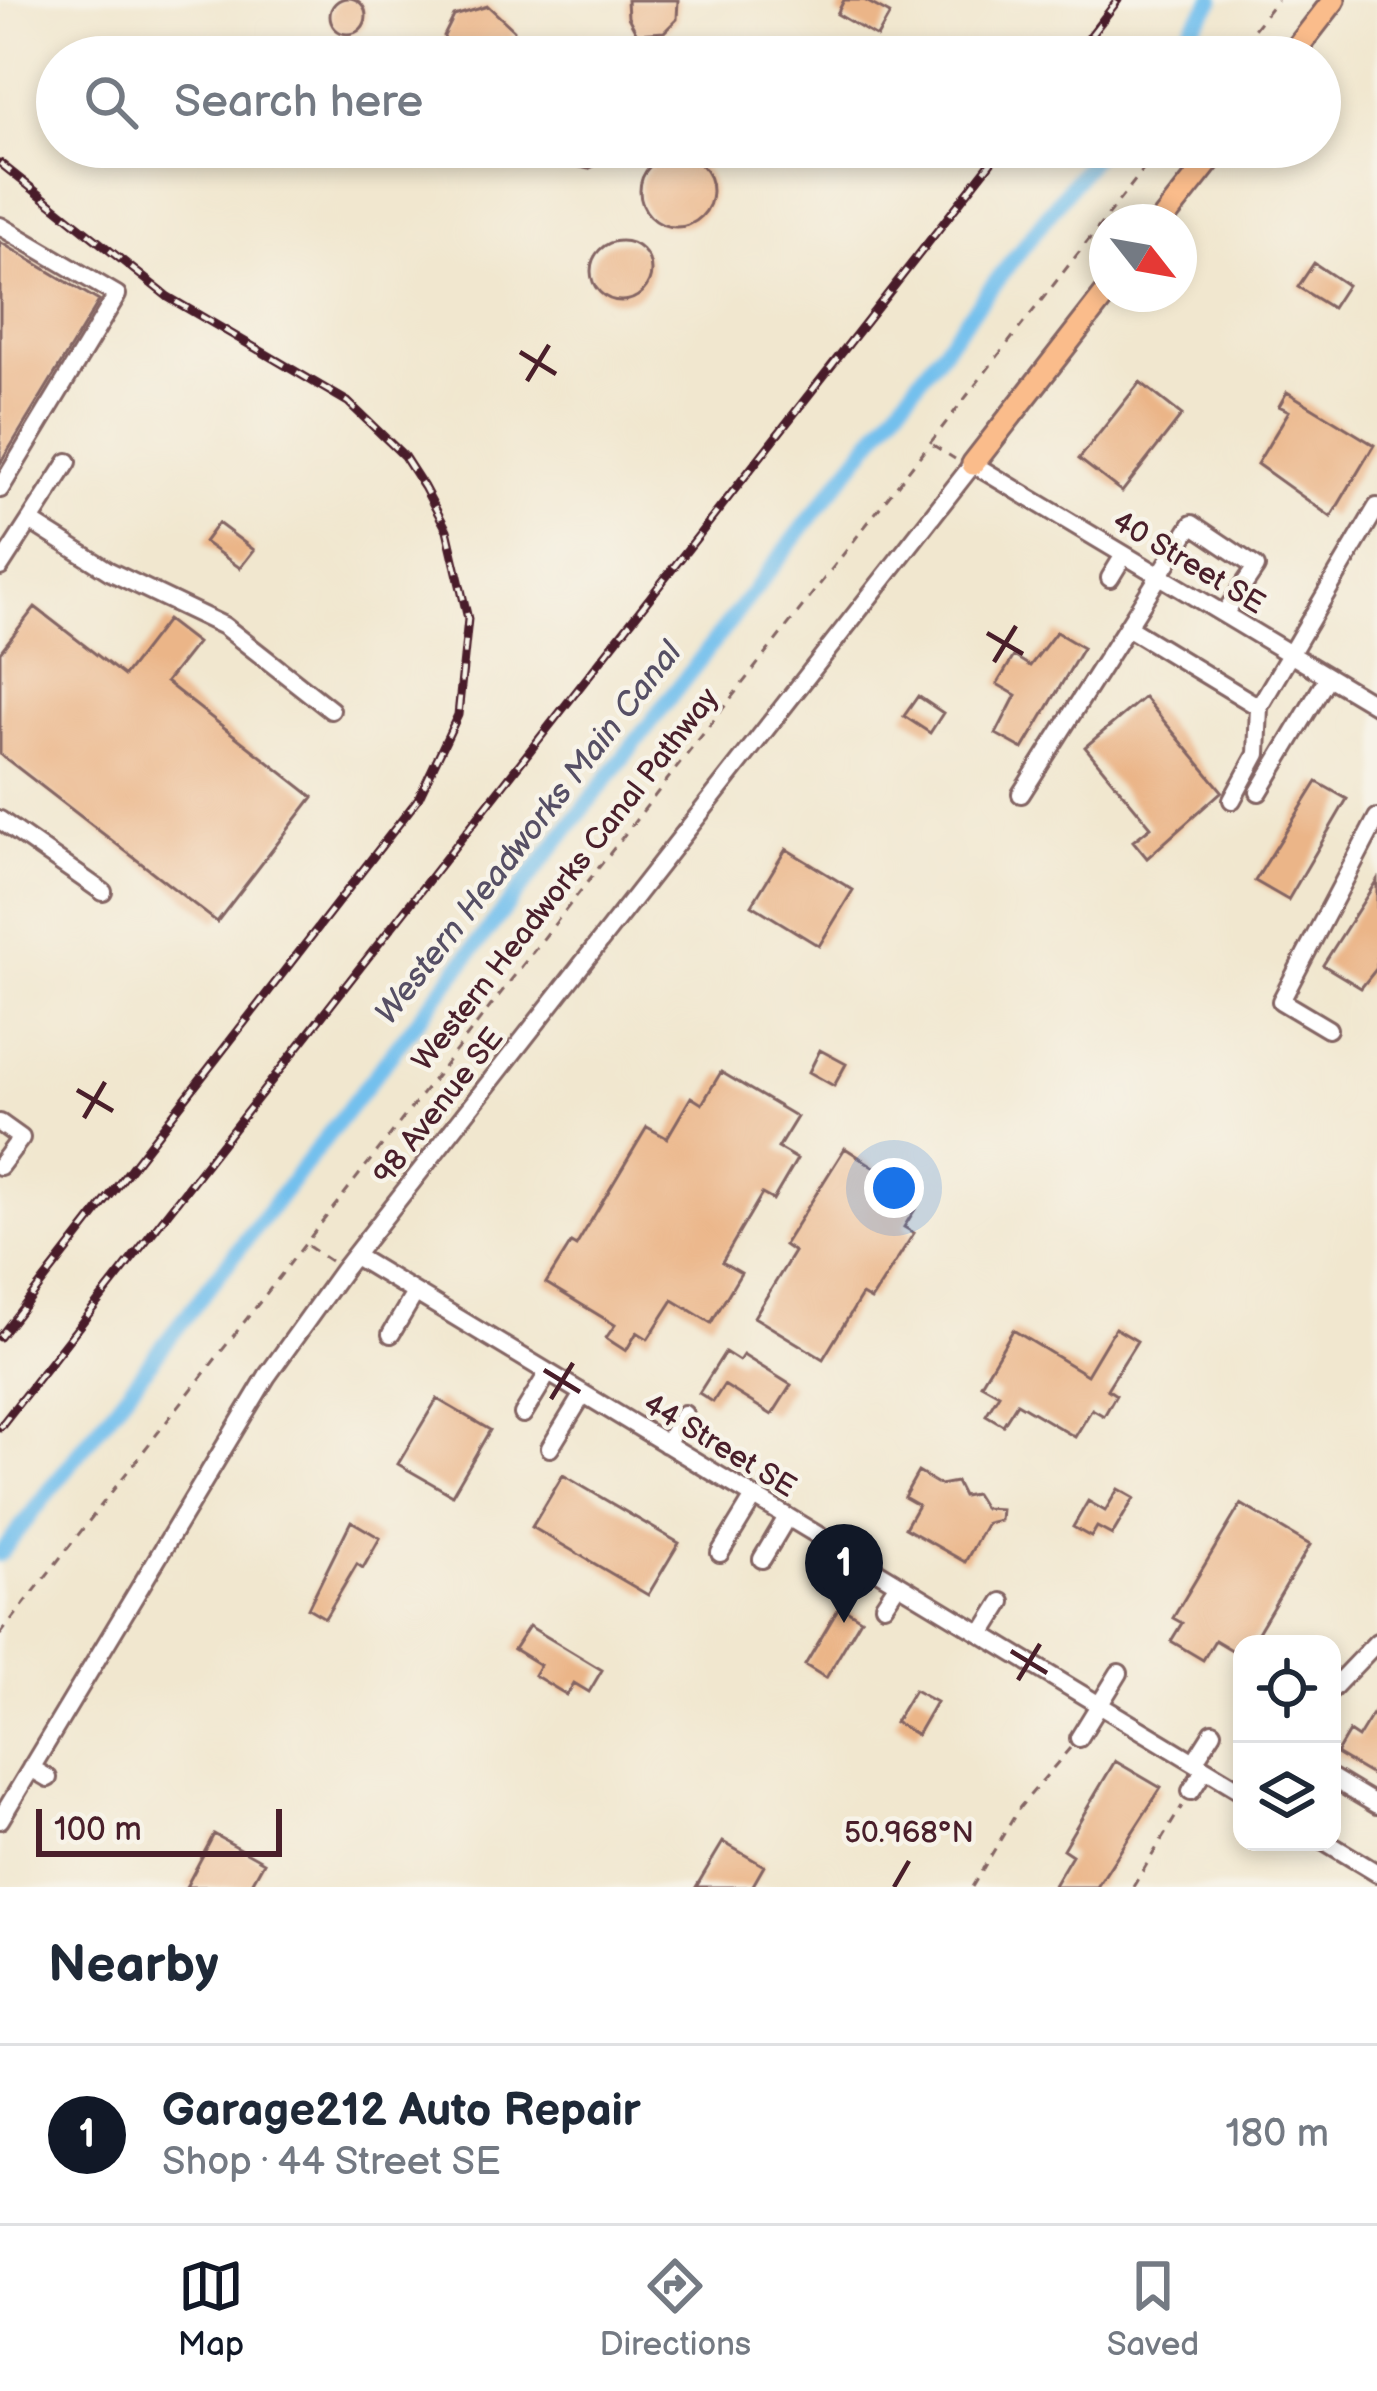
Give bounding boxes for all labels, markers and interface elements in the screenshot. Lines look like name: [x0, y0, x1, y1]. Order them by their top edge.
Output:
search box: [36, 36, 1341, 168]
icon: search: [78, 69, 144, 135]
text: Search here: [174, 75, 423, 130]
north arrow: [1089, 204, 1197, 312]
street label: 40 Street SE: [1106, 503, 1271, 622]
water label: Western Headworks Main Canal: [367, 633, 691, 1033]
street label: Western Headworks Canal Pathway: [405, 681, 727, 1078]
street label: 98 Avenue SE: [366, 1021, 511, 1192]
your location: [864, 1158, 924, 1218]
street label: 44 Street SE: [637, 1386, 802, 1506]
pin: 1: [805, 1524, 883, 1623]
map controls: [1233, 1635, 1341, 1851]
button: locate: [1233, 1635, 1341, 1743]
button: layers: [1233, 1743, 1341, 1851]
scale bar: [36, 1803, 282, 1856]
text: 100 m: [54, 1810, 142, 1850]
text: 50.968°N: [844, 1815, 974, 1851]
text: Nearby: [48, 1935, 219, 1996]
text: Garage212 Auto Repair: [162, 2084, 641, 2139]
text: 1: [79, 2111, 95, 2158]
text: 180 m: [1225, 2111, 1329, 2158]
text: Shop · 44 Street SE: [162, 2139, 501, 2186]
tab: Map: [178, 2253, 244, 2365]
tab: Directions: [599, 2253, 751, 2365]
tab: Saved: [1107, 2253, 1199, 2365]

